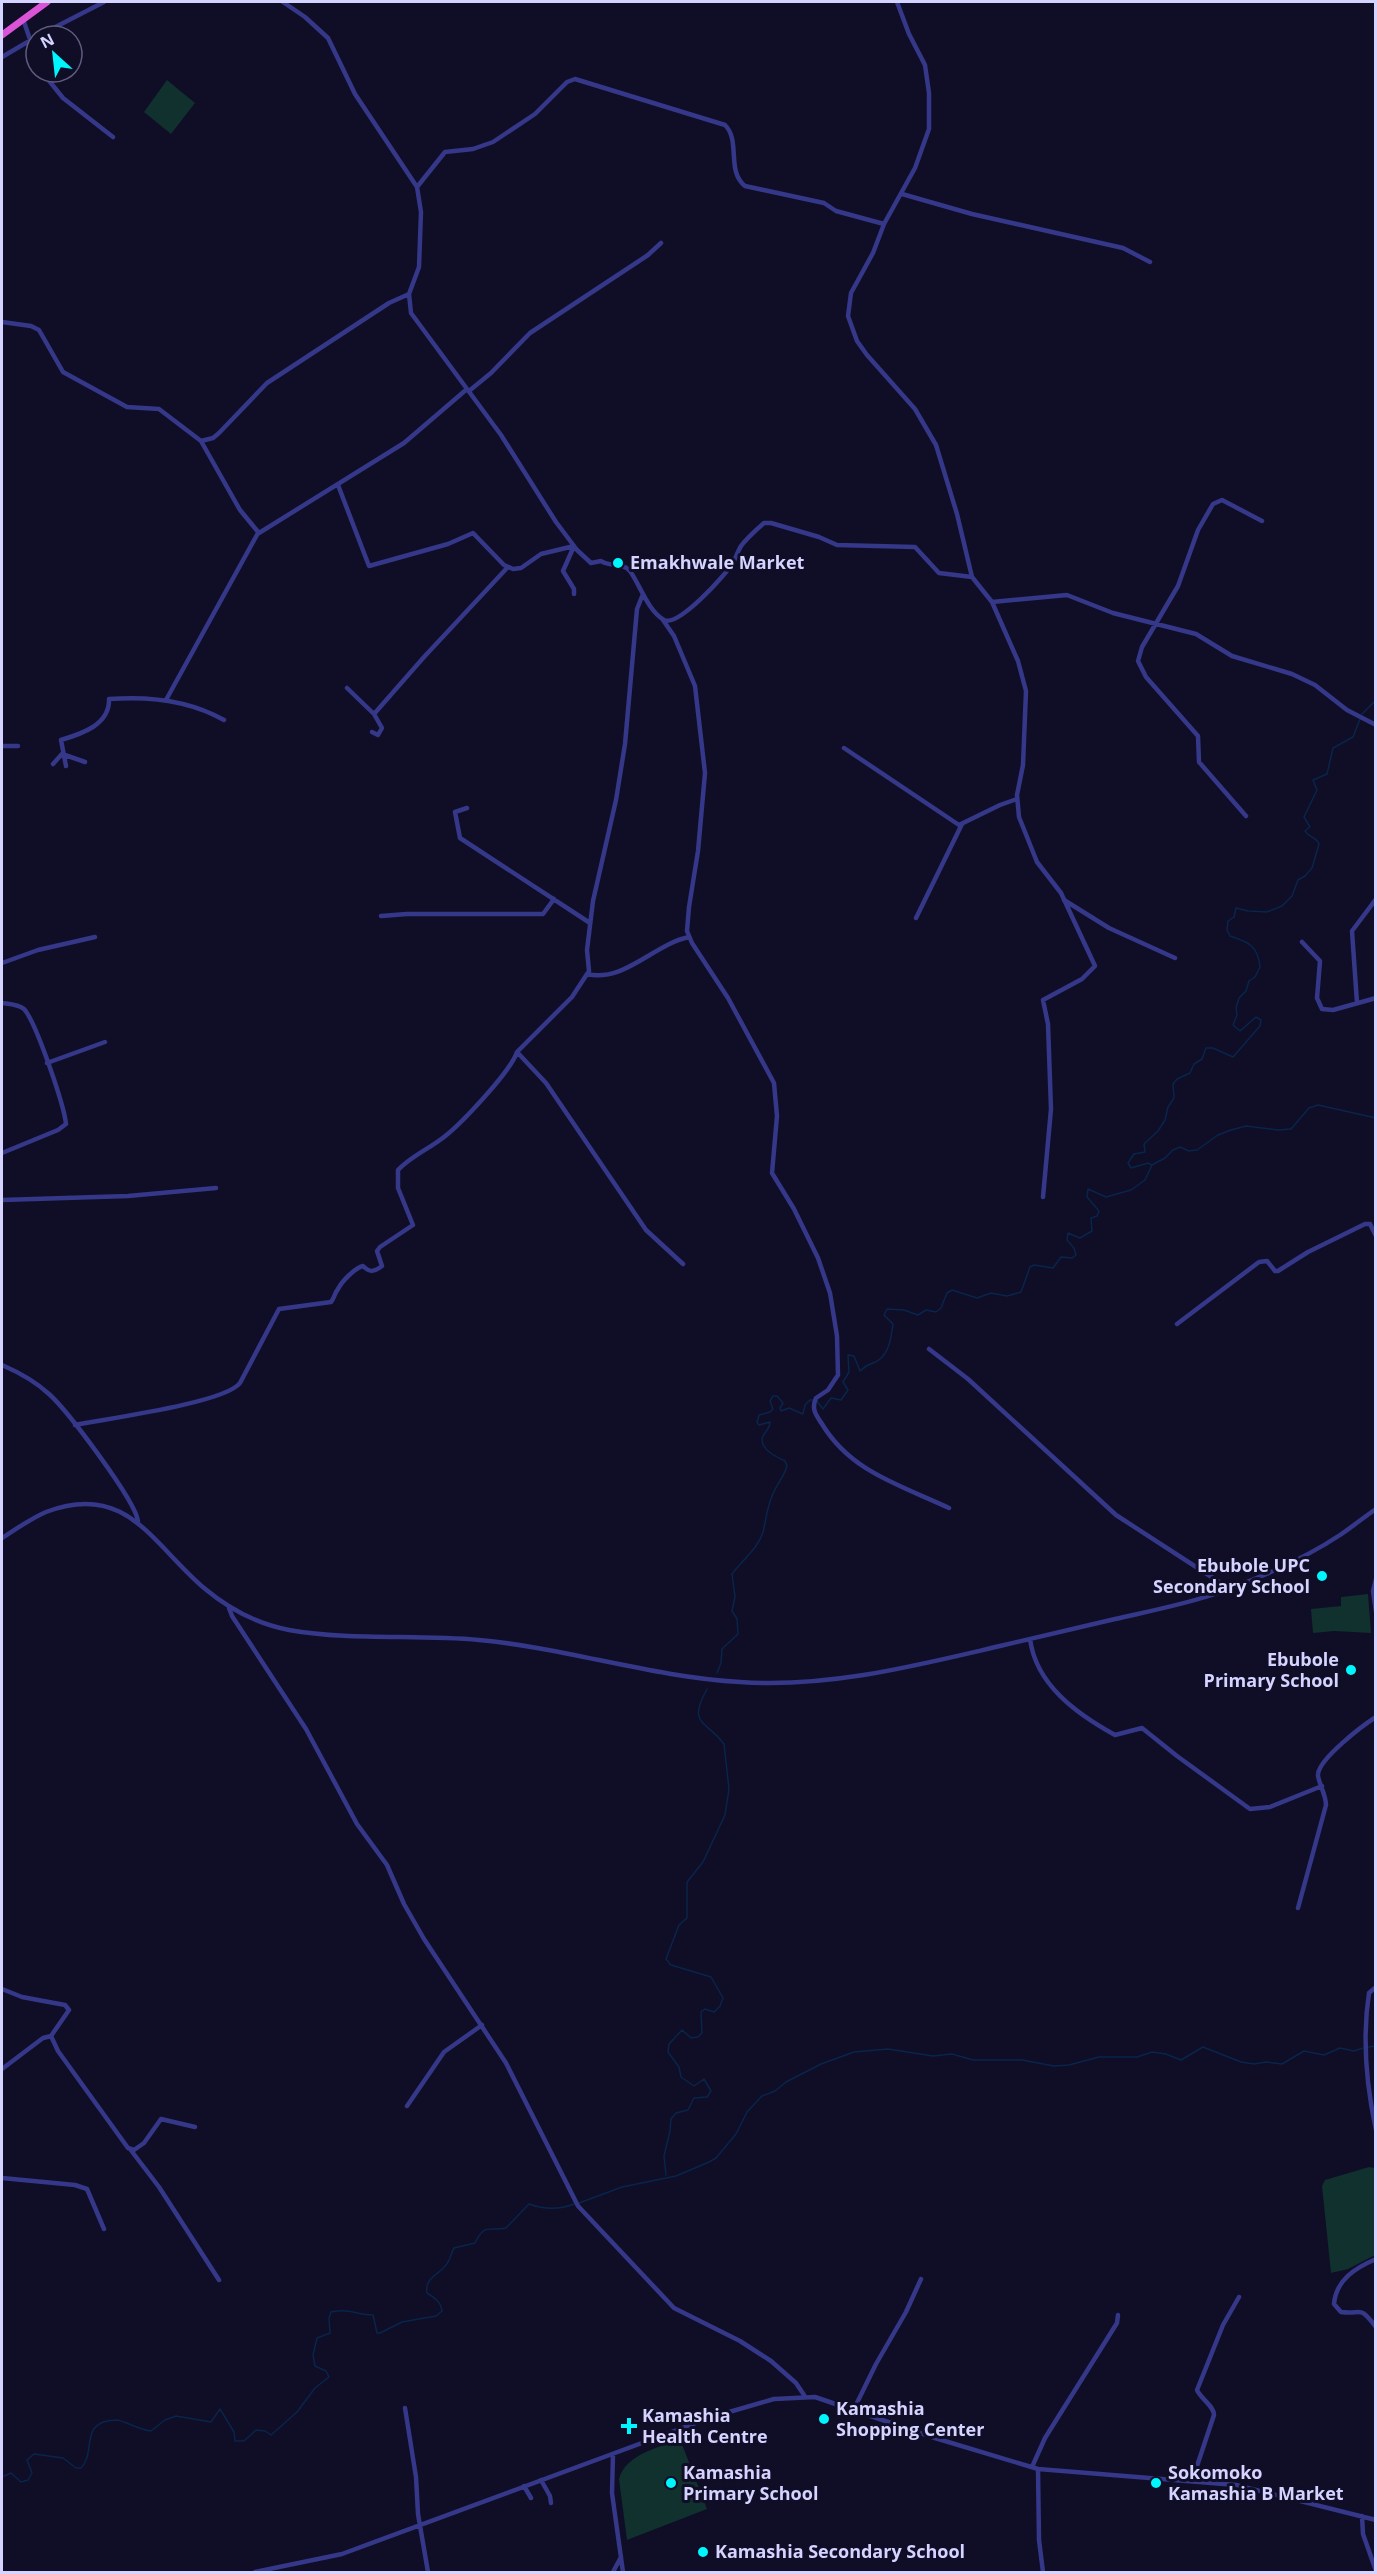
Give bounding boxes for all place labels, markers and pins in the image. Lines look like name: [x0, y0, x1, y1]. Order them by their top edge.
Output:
place label: Emakhwale Market: [630, 550, 805, 574]
marker: Emakhwale Market: [611, 556, 625, 570]
place label: Ebubole UPC Secondary School: [1153, 1553, 1310, 1598]
marker: Ebubole UPC Secondary School: [1315, 1569, 1329, 1583]
place label: Ebubole Primary School: [1204, 1647, 1339, 1692]
marker: Ebubole Primary School: [1344, 1663, 1358, 1677]
place label: Kamashia Shopping Center: [836, 2396, 984, 2441]
place label: Kamashia Health Centre: [642, 2403, 768, 2448]
marker: Kamashia Shopping Center: [817, 2412, 831, 2426]
marker: Kamashia Health Centre: [620, 2417, 638, 2435]
place label: Kamashia Primary School: [683, 2460, 818, 2505]
place label: Sokomoko Kamashia B Market: [1168, 2460, 1344, 2505]
marker: Kamashia Primary School: [664, 2476, 678, 2490]
marker: Sokomoko Kamashia B Market: [1149, 2476, 1163, 2490]
place label: Kamashia Secondary School: [715, 2539, 965, 2563]
marker: Kamashia Secondary School: [696, 2545, 710, 2559]

